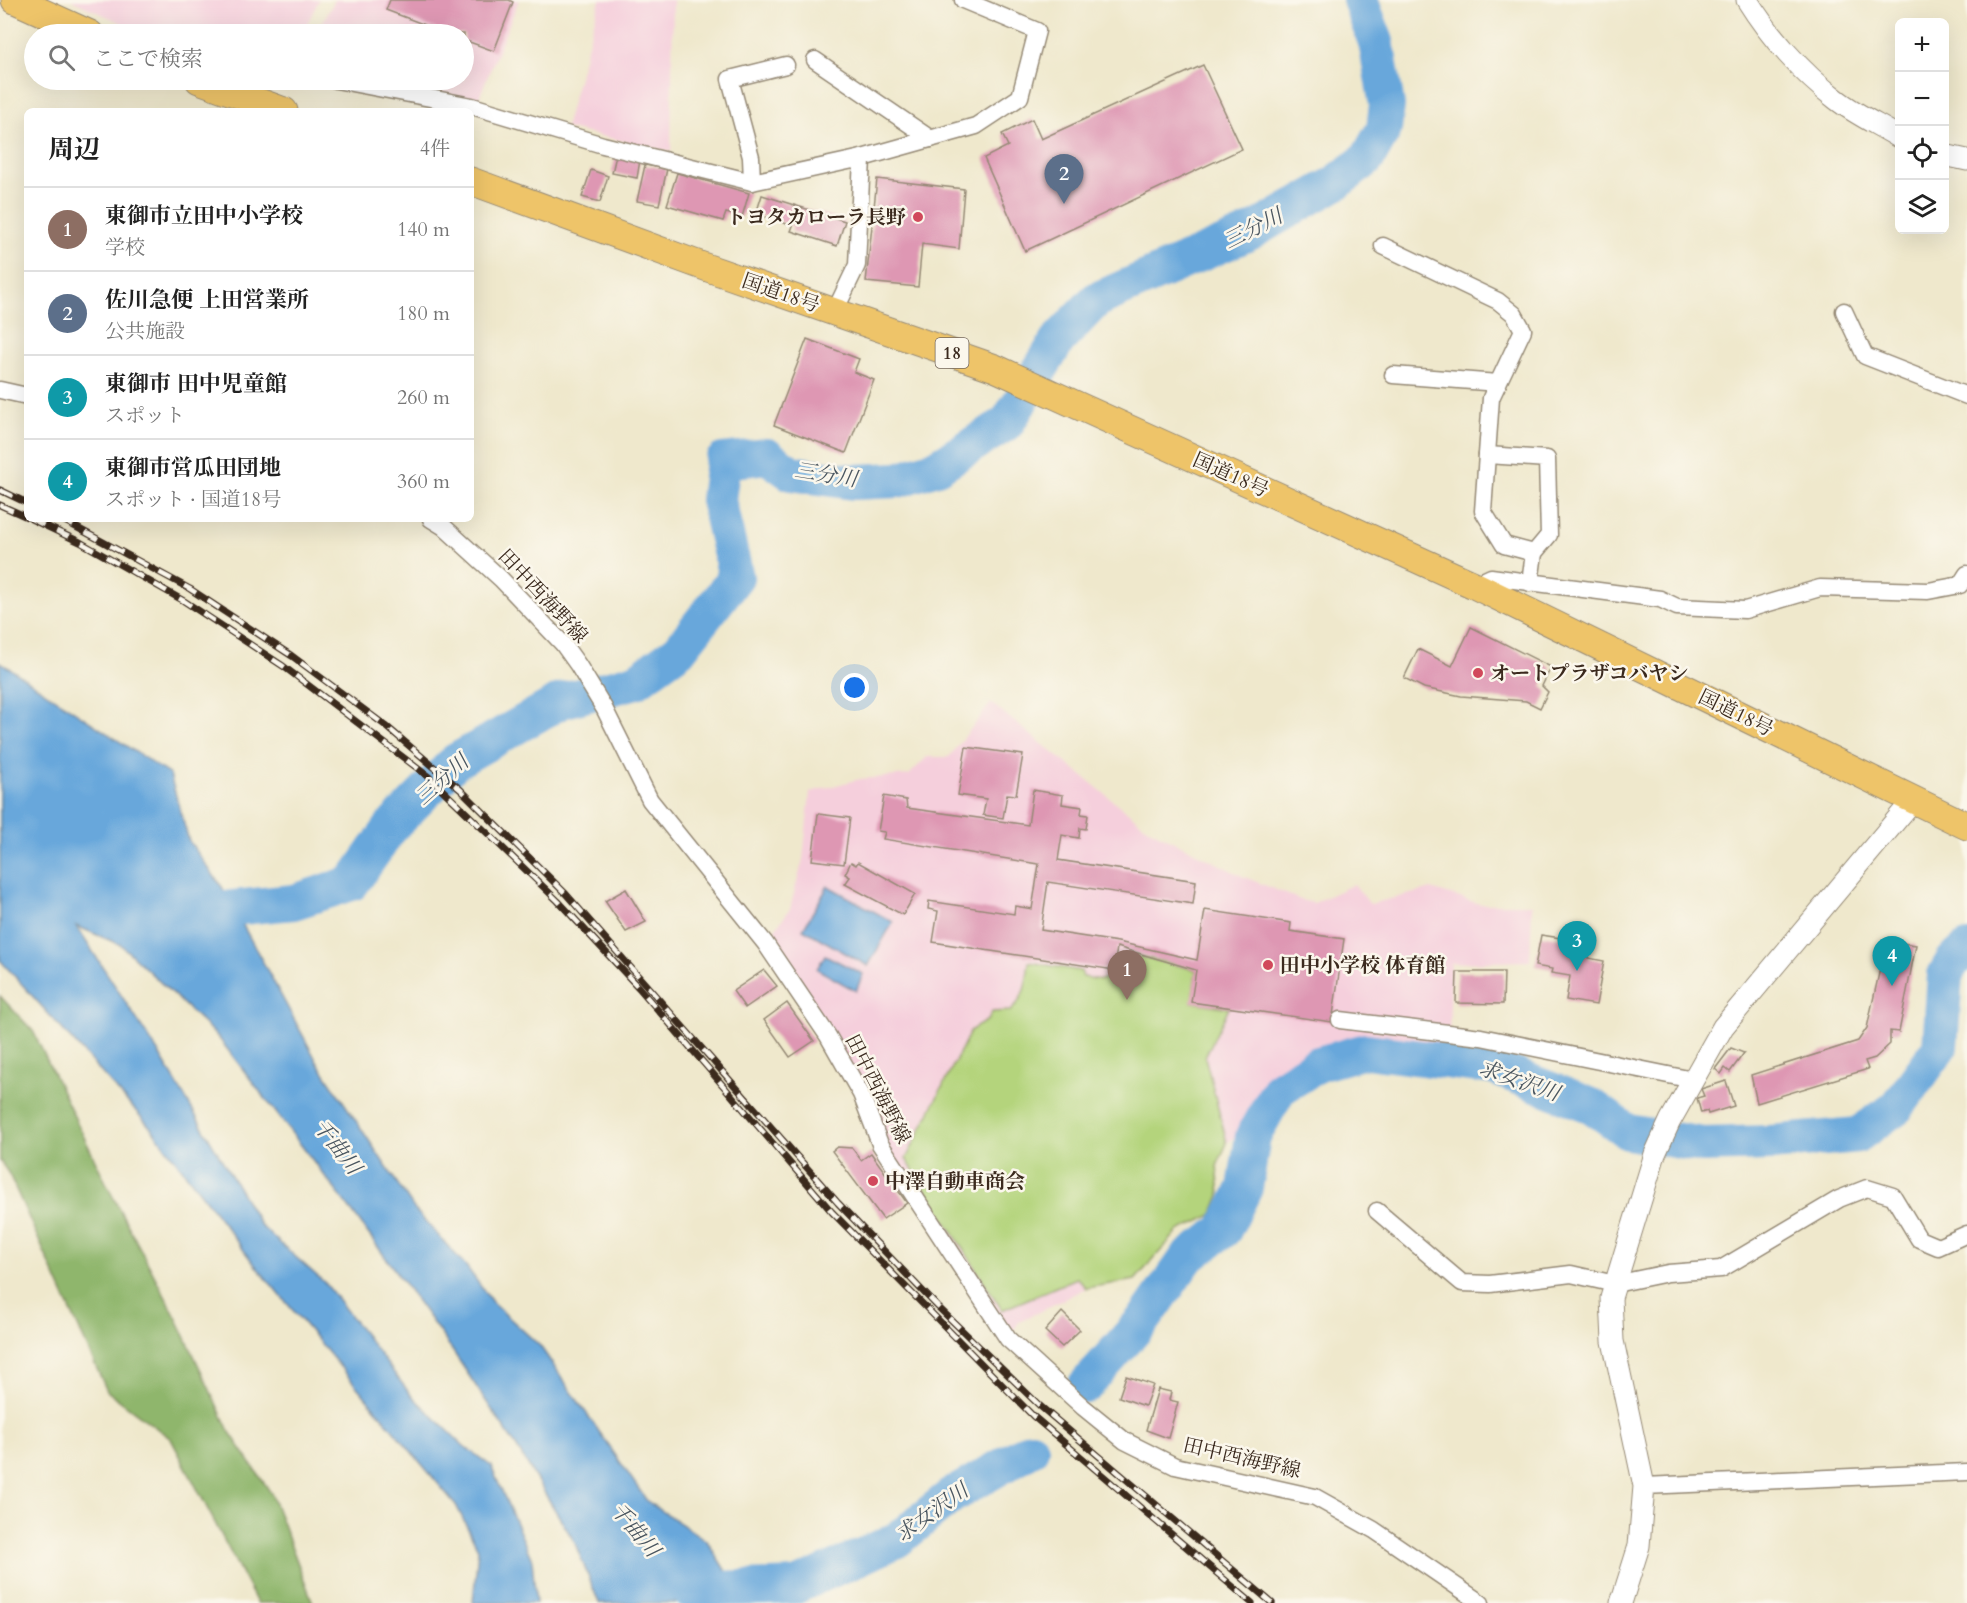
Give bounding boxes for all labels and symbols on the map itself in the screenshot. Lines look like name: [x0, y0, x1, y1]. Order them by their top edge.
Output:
pin: 2: [1044, 154, 1084, 204]
water label: 三分川: [1218, 201, 1289, 256]
place label: トヨタカローラ長野: [726, 204, 906, 231]
marker: トヨタカローラ長野: [911, 210, 925, 224]
street label: 国道18号: [739, 267, 823, 319]
road number: 18: [936, 338, 968, 368]
street label: 国道18号: [1189, 446, 1273, 504]
water label: 三分川: [793, 456, 861, 495]
street label: 田中西海野線: [492, 543, 594, 649]
place label: オートプラザコバヤシ: [1490, 660, 1688, 687]
marker: オートプラザコバヤシ: [1471, 666, 1485, 680]
your location: [840, 673, 869, 702]
street label: 国道18号: [1694, 683, 1778, 743]
water label: 三分川: [409, 747, 477, 812]
pin: 3: [1558, 922, 1596, 971]
pin: 4: [1872, 936, 1912, 986]
pin: 1: [1108, 950, 1146, 1000]
place label: 田中小学校 体育館: [1280, 952, 1445, 979]
marker: 田中小学校 体育館: [1261, 958, 1275, 972]
street label: 田中西海野線: [839, 1029, 917, 1149]
water label: 求女沢川: [1475, 1054, 1565, 1109]
water label: 千曲川: [306, 1113, 369, 1182]
place label: 中澤自動車商会: [885, 1168, 1025, 1195]
marker: 中澤自動車商会: [866, 1174, 880, 1188]
street label: 田中西海野線: [1181, 1431, 1303, 1485]
water label: 求女沢川: [889, 1475, 976, 1549]
water label: 千曲川: [604, 1497, 668, 1565]

